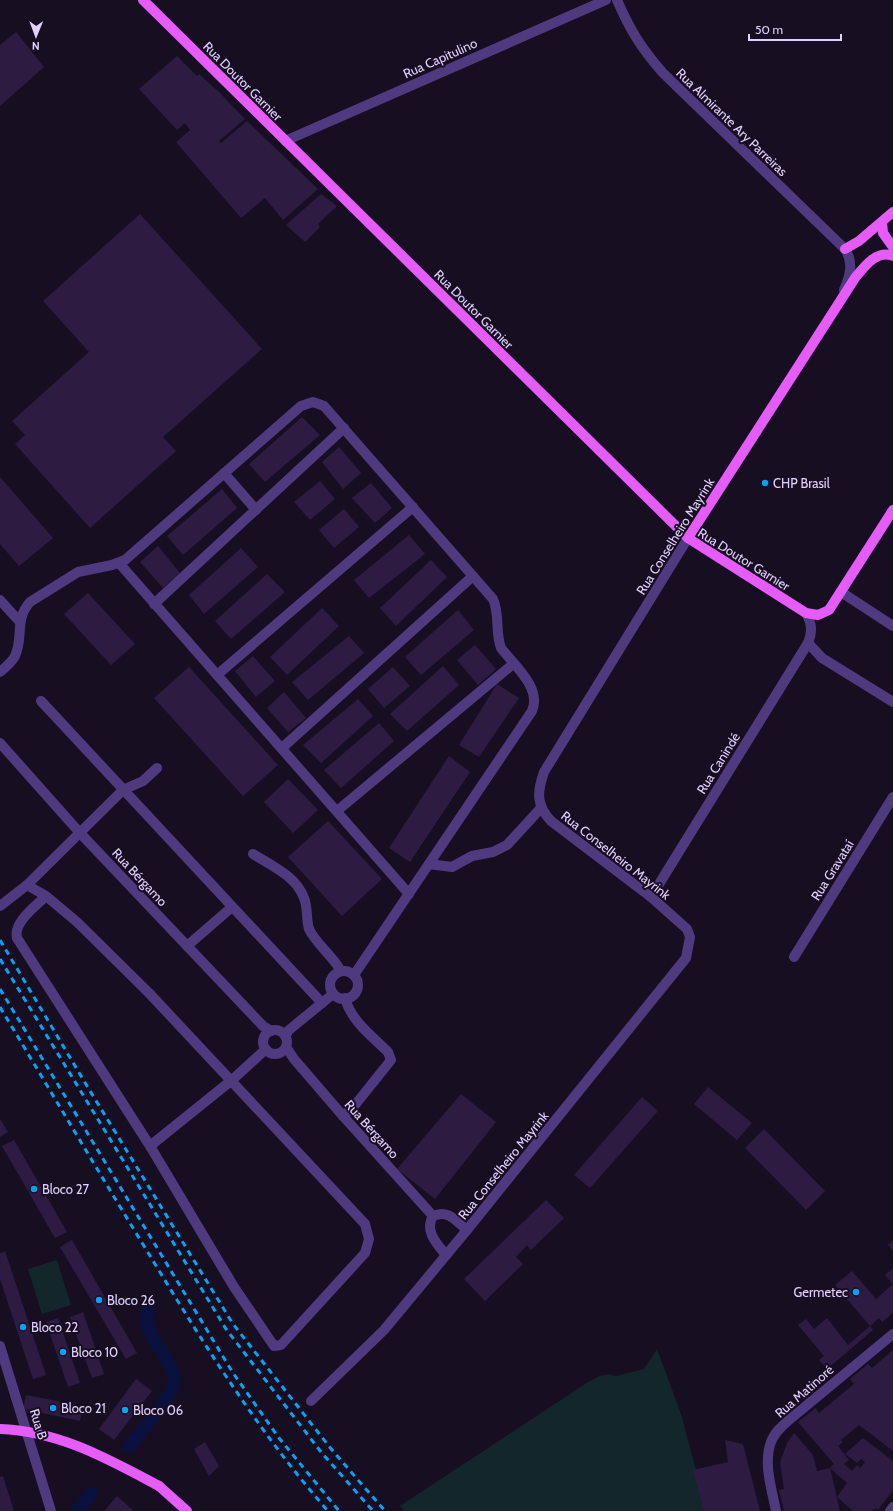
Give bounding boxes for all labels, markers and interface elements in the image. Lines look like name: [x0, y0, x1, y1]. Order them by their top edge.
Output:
north arrow: [16, 16, 56, 56]
scale bar: [749, 16, 841, 42]
text: 50 m: [755, 22, 783, 37]
street label: Rua Capitulino: [401, 35, 479, 81]
street label: Rua Doutor Garnier: [200, 38, 287, 125]
text: N: [32, 39, 40, 53]
street label: Rua Almirante Ary Parreiras: [673, 65, 791, 180]
street label: Rua Doutor Garnier: [431, 266, 518, 353]
street label: Rua Conselheiro Mayrink: [633, 475, 718, 597]
place label: CHP Brasil: [773, 475, 830, 491]
marker: CHP Brasil: [760, 478, 770, 488]
street label: Rua Doutor Garnier: [695, 524, 794, 594]
street label: Rua Canindé: [693, 729, 743, 797]
street label: Rua Conselheiro Mayrink: [558, 807, 674, 903]
street label: Rua Gravataí: [807, 837, 857, 903]
street label: Rua Bérgamo: [109, 845, 171, 909]
street label: Rua Bérgamo: [342, 1096, 402, 1162]
street label: Rua Conselheiro Mayrink: [454, 1108, 552, 1222]
place label: Bloco 27: [42, 1181, 90, 1197]
marker: Bloco 27: [29, 1184, 39, 1194]
place label: Germetec: [794, 1284, 848, 1300]
marker: Germetec: [851, 1287, 861, 1297]
place label: Bloco 26: [107, 1292, 155, 1308]
marker: Bloco 26: [94, 1295, 104, 1305]
place label: Bloco 22: [31, 1319, 79, 1335]
marker: Bloco 22: [18, 1322, 28, 1332]
place label: Bloco 10: [71, 1344, 118, 1360]
marker: Bloco 10: [58, 1347, 68, 1357]
street label: Rua Matinoré: [771, 1361, 837, 1421]
place label: Bloco 21: [61, 1400, 106, 1416]
place label: Bloco 06: [133, 1402, 183, 1418]
marker: Bloco 21: [48, 1403, 58, 1413]
marker: Bloco 06: [120, 1405, 130, 1415]
street label: Rua B: [27, 1407, 51, 1442]

